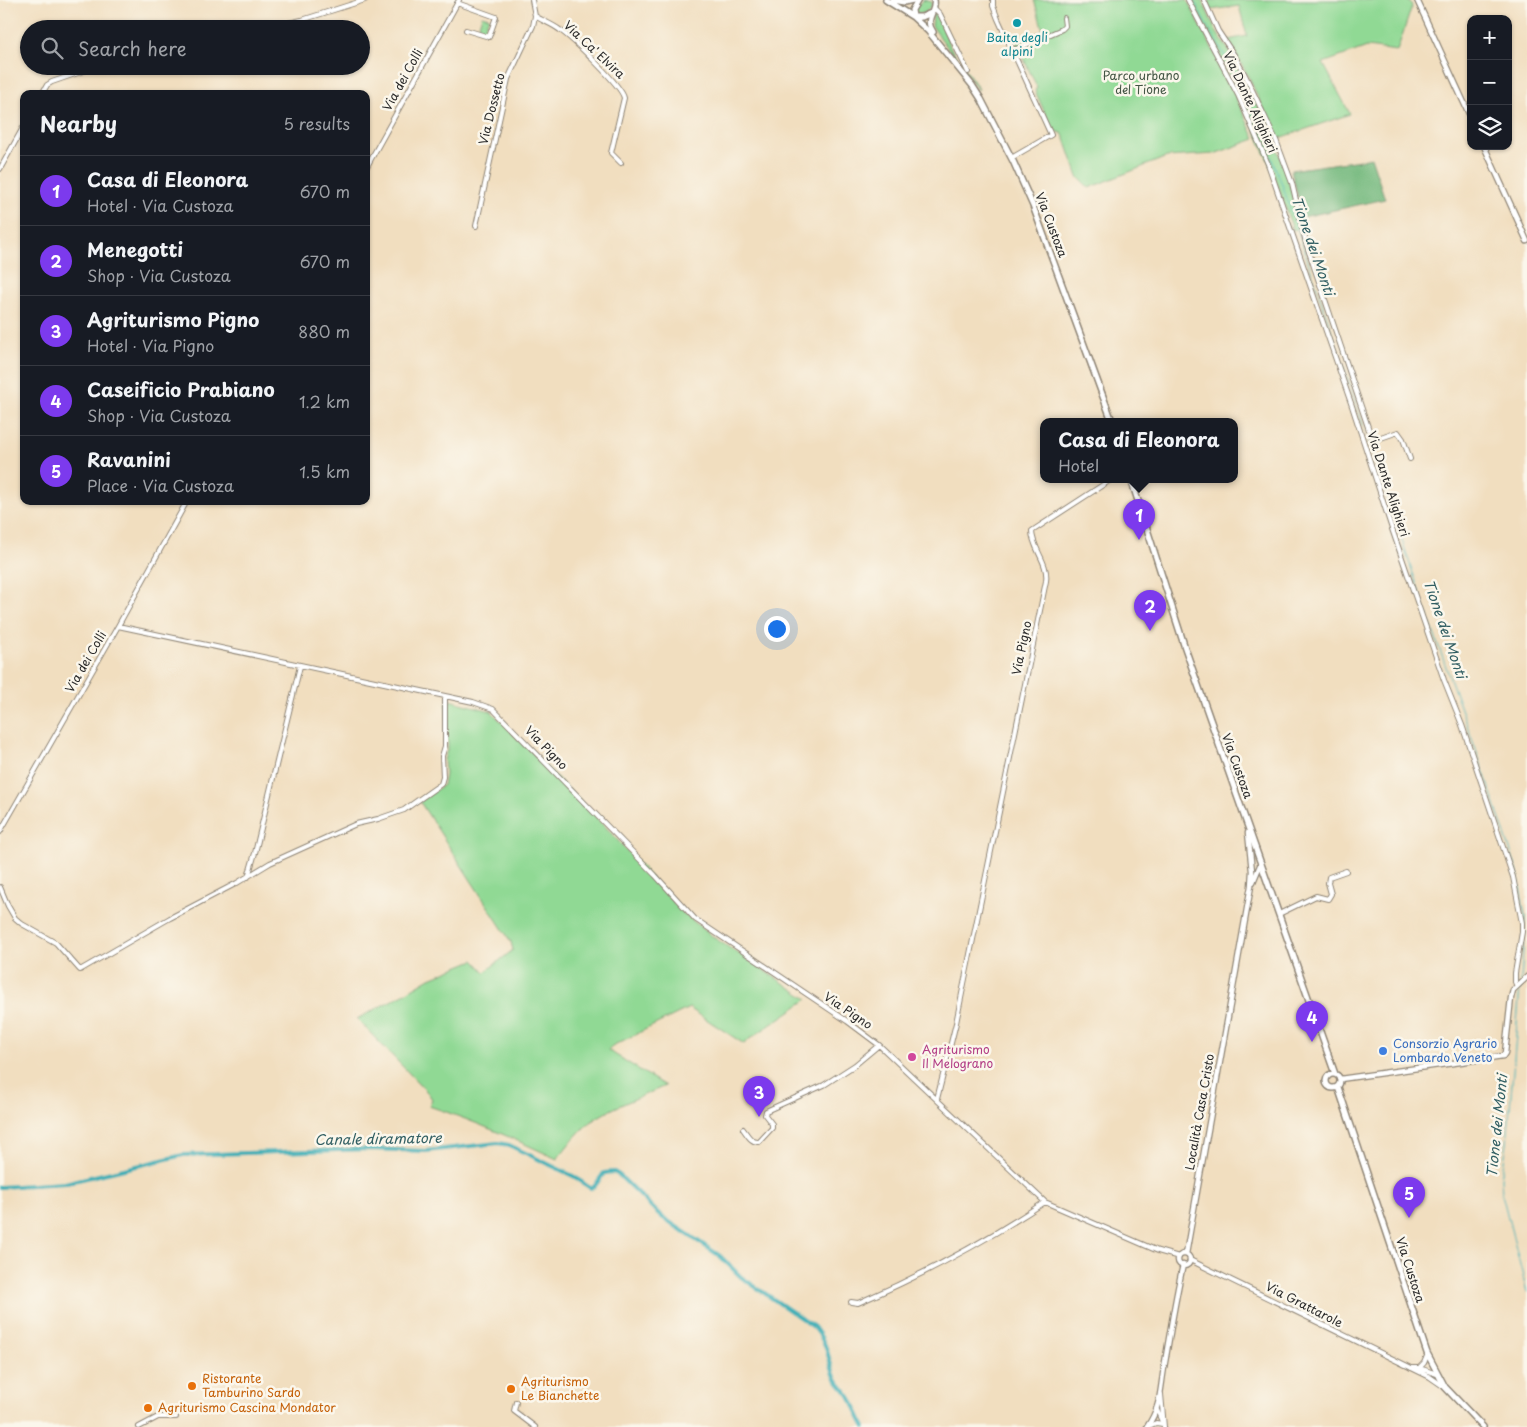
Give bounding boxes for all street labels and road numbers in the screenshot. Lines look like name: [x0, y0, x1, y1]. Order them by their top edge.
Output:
street label: Via Ca' Elvira: [560, 16, 630, 83]
street label: Via dei Colli: [378, 45, 427, 114]
street label: Via Dante Alighieri: [1219, 48, 1282, 155]
street label: Via Dossetto: [473, 71, 509, 147]
street label: Via Custoza: [1031, 190, 1073, 260]
street label: Via Dante Alighieri: [1363, 428, 1415, 539]
street label: Via Pigno: [1006, 619, 1036, 677]
street label: Via dei Colli: [60, 627, 110, 696]
street label: Via Pigno: [521, 721, 573, 774]
street label: Via Custoza: [1218, 731, 1258, 801]
street label: Via Pigno: [821, 987, 877, 1033]
street label: Località Casa Cristo: [1180, 1052, 1218, 1171]
street label: Via Custoza: [1392, 1234, 1430, 1305]
street label: Via Grattarole: [1263, 1277, 1346, 1331]

